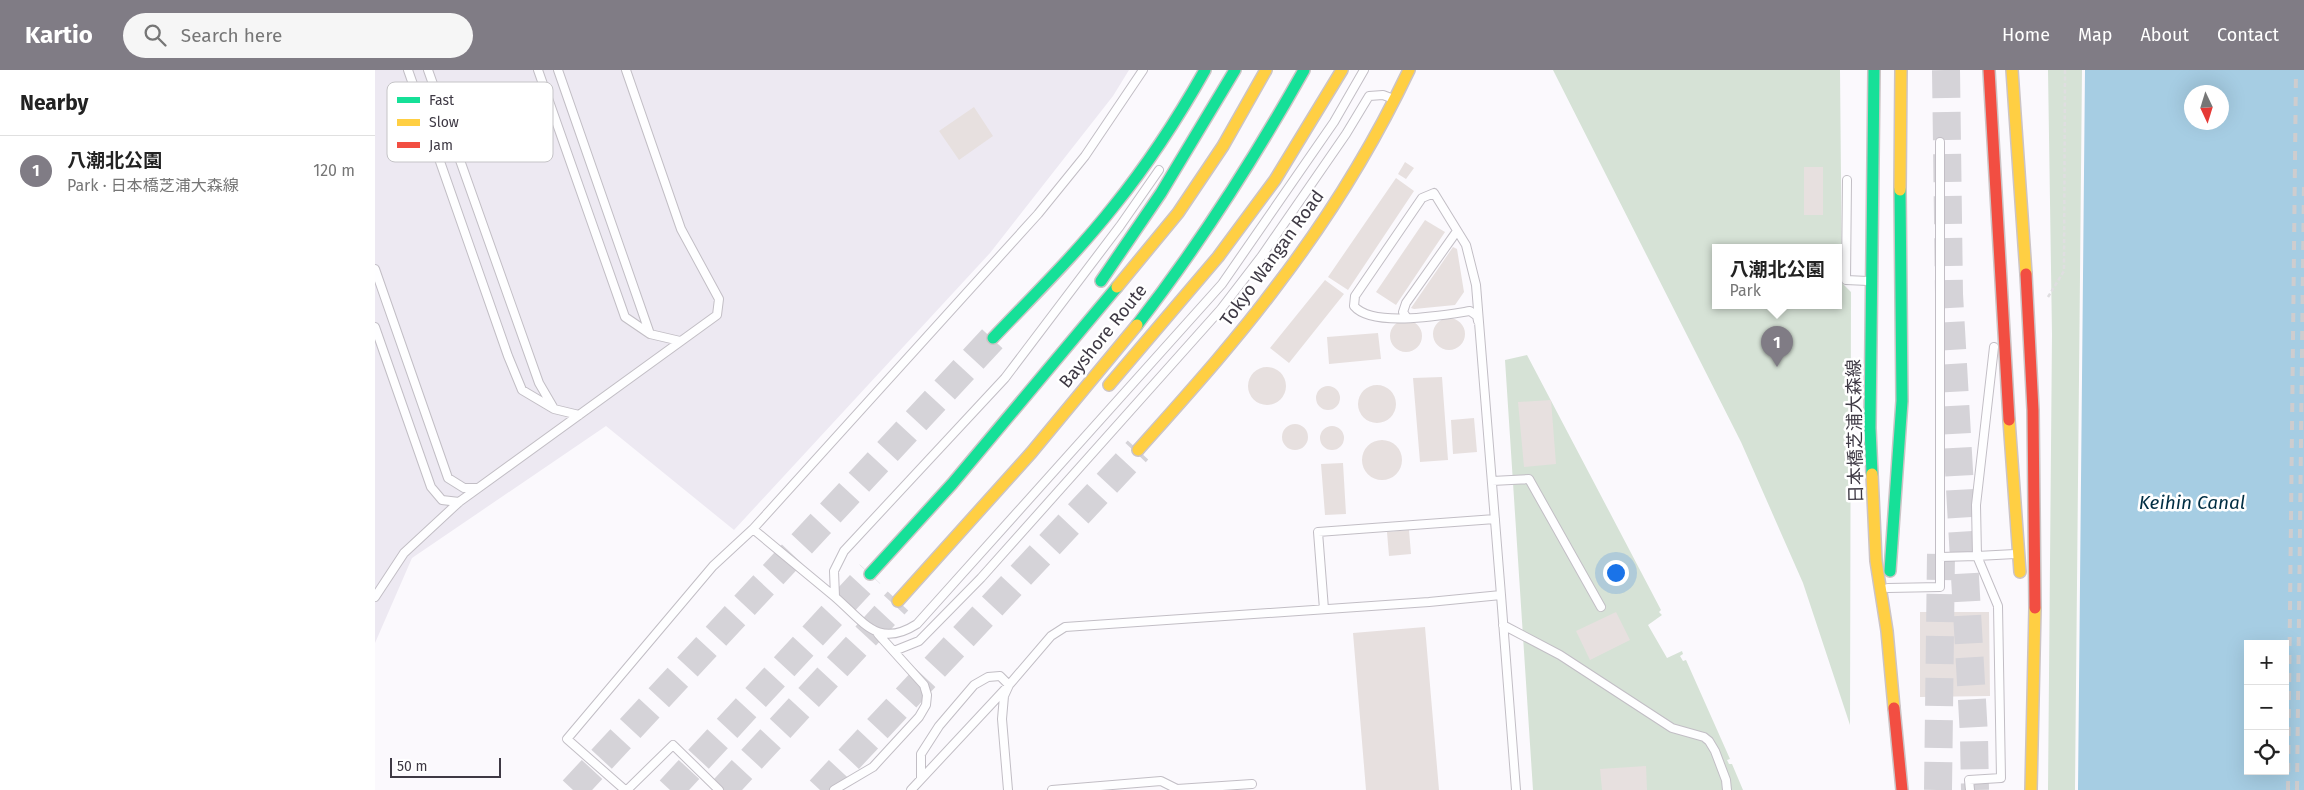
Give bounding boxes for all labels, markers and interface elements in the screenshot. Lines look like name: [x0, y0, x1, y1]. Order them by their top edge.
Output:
search box: [123, 13, 473, 58]
text: Kartio: [25, 21, 93, 49]
icon: search: [141, 21, 169, 49]
text: Search here: [181, 24, 282, 47]
text: Home: [2002, 24, 2050, 46]
text: Map: [2078, 24, 2112, 46]
text: About: [2140, 24, 2189, 46]
text: Contact: [2217, 24, 2279, 46]
legend: [387, 82, 553, 162]
north arrow: [2184, 85, 2229, 130]
text: Nearby: [20, 90, 88, 116]
text: Fast: [429, 92, 455, 109]
text: Slow: [429, 114, 459, 131]
text: Jam: [429, 137, 453, 154]
text: 八潮北公園: [67, 149, 162, 172]
text: 1: [32, 161, 40, 180]
text: 120 m: [313, 161, 355, 180]
text: Park · 日本橋芝浦大森線: [67, 176, 239, 195]
street label: Tokyo Wangan Road: [1215, 186, 1329, 330]
popup: [1712, 244, 1842, 309]
text: 八潮北公園: [1729, 258, 1825, 281]
street label: Bayshore Route: [1054, 280, 1152, 392]
text: Park: [1729, 281, 1761, 300]
pin: 1: [1761, 326, 1793, 367]
street label: 日本橋芝浦大森線: [1843, 359, 1867, 503]
water label: Keihin Canal: [2139, 491, 2245, 514]
your location: [1603, 560, 1629, 586]
map controls: [2244, 640, 2289, 775]
button: +: [2244, 640, 2289, 685]
button: −: [2244, 685, 2289, 730]
button: locate: [2244, 730, 2289, 775]
scale bar: [390, 755, 501, 778]
text: 50 m: [397, 758, 428, 775]

